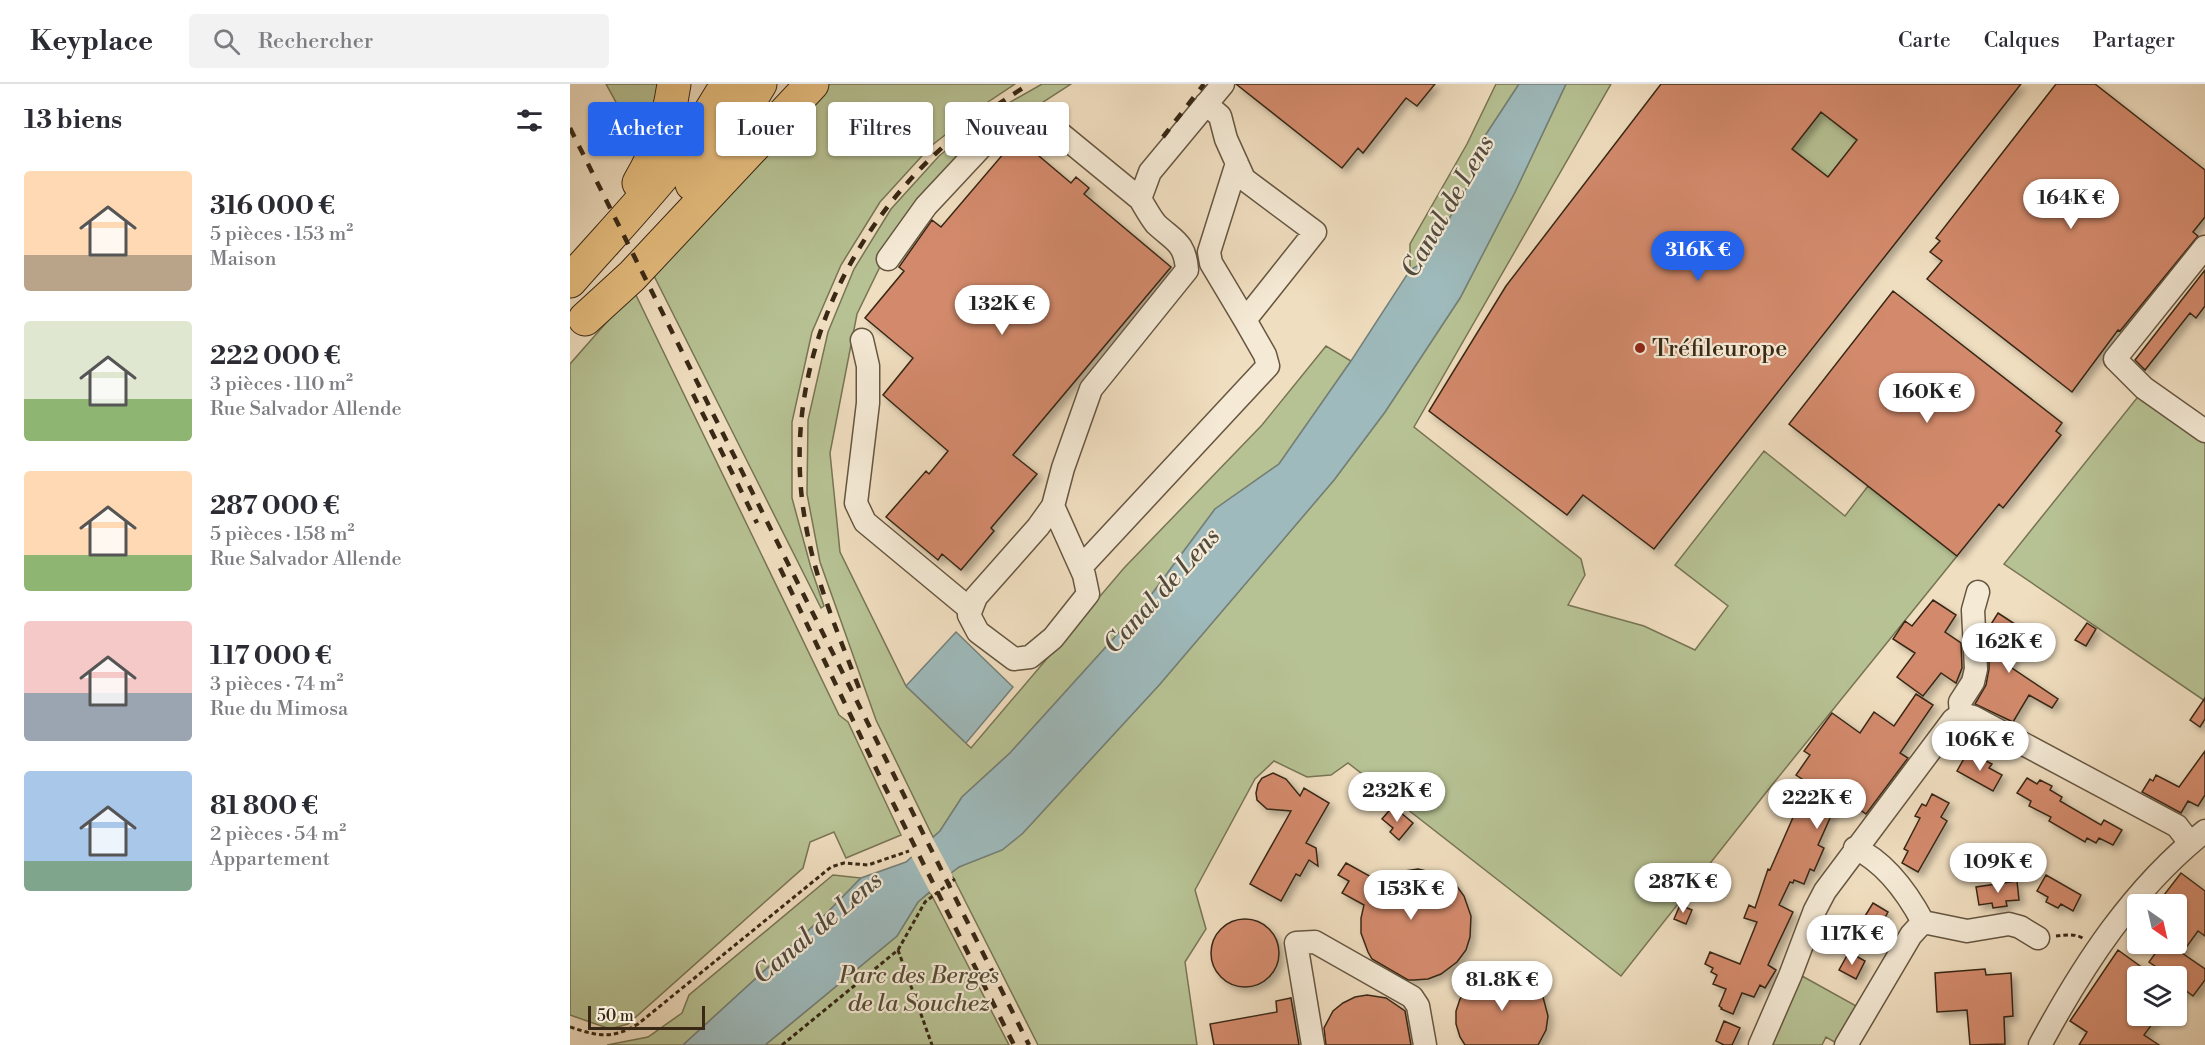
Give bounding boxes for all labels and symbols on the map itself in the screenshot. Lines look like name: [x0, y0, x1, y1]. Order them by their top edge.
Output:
water label: Canal de Lens: [1394, 129, 1502, 283]
pin: 164K €: [2022, 179, 2120, 230]
pin: 316K €: [1649, 231, 1747, 282]
pin: 132K €: [953, 285, 1051, 336]
place label: Tréfileurope: [1652, 334, 1787, 364]
marker: Tréfileurope: [1633, 341, 1647, 355]
pin: 160K €: [1878, 373, 1976, 424]
water label: Canal de Lens: [1097, 521, 1227, 661]
pin: 162K €: [1960, 623, 2058, 674]
pin: 106K €: [1931, 721, 2029, 772]
pin: 232K €: [1348, 772, 1446, 823]
pin: 222K €: [1768, 779, 1866, 830]
pin: 109K €: [1949, 843, 2047, 894]
pin: 287K €: [1634, 863, 1732, 914]
water label: Canal de Lens: [746, 864, 889, 991]
pin: 153K €: [1362, 870, 1460, 921]
north arrow: [2127, 894, 2187, 954]
pin: 117K €: [1803, 915, 1901, 966]
park label: Parc des Berges de la Souchez: [838, 961, 999, 1019]
pin: 81.8K €: [1447, 961, 1557, 1012]
scale bar: [588, 1003, 705, 1030]

